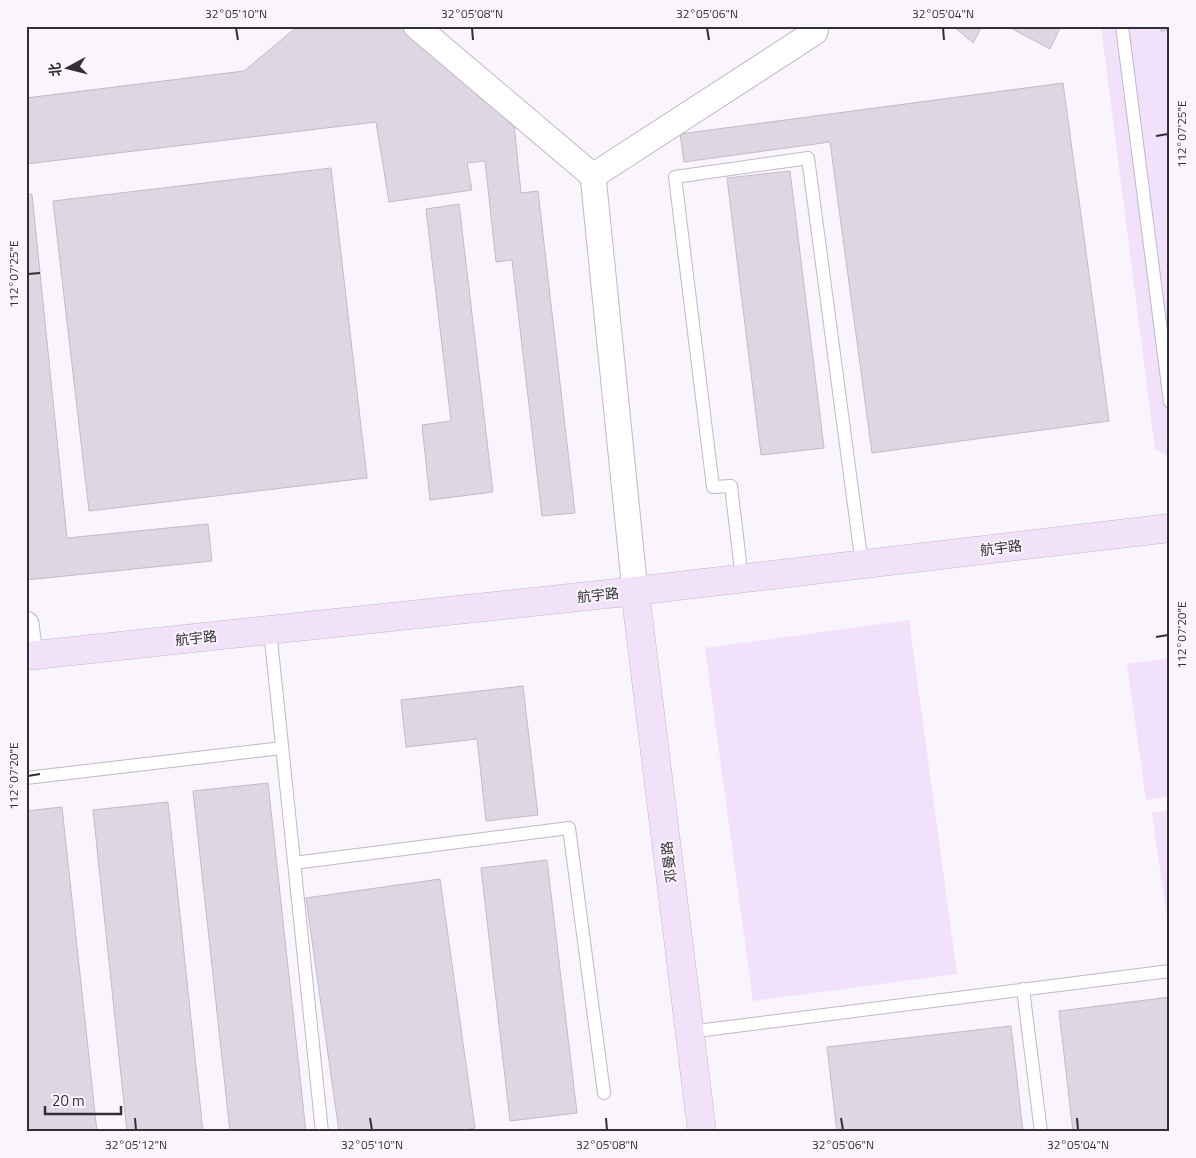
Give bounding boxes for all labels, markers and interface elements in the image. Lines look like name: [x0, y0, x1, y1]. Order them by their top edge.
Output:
text: 32°05'10"N: [205, 4, 267, 23]
text: 32°05'08"N: [441, 4, 503, 23]
text: 32°05'06"N: [676, 4, 738, 23]
text: 32°05'04"N: [912, 4, 974, 23]
north arrow: [42, 42, 92, 92]
text: 北: [43, 61, 66, 78]
text: 112°07'25"E: [1172, 100, 1191, 168]
text: 112°07'25"E: [4, 240, 23, 308]
street label: 航宇路: [979, 535, 1023, 560]
street label: 航宇路: [576, 582, 620, 607]
text: 112°07'20"E: [1172, 601, 1191, 669]
street label: 航宇路: [174, 625, 218, 650]
text: 112°07'20"E: [4, 742, 23, 810]
street label: 邓曼路: [656, 840, 681, 884]
scale bar: [45, 1083, 121, 1115]
text: 20 m: [52, 1089, 85, 1112]
text: 32°05'12"N: [105, 1135, 167, 1154]
text: 32°05'10"N: [341, 1135, 403, 1154]
text: 32°05'08"N: [576, 1135, 638, 1154]
text: 32°05'06"N: [812, 1135, 874, 1154]
text: 32°05'04"N: [1047, 1135, 1109, 1154]

